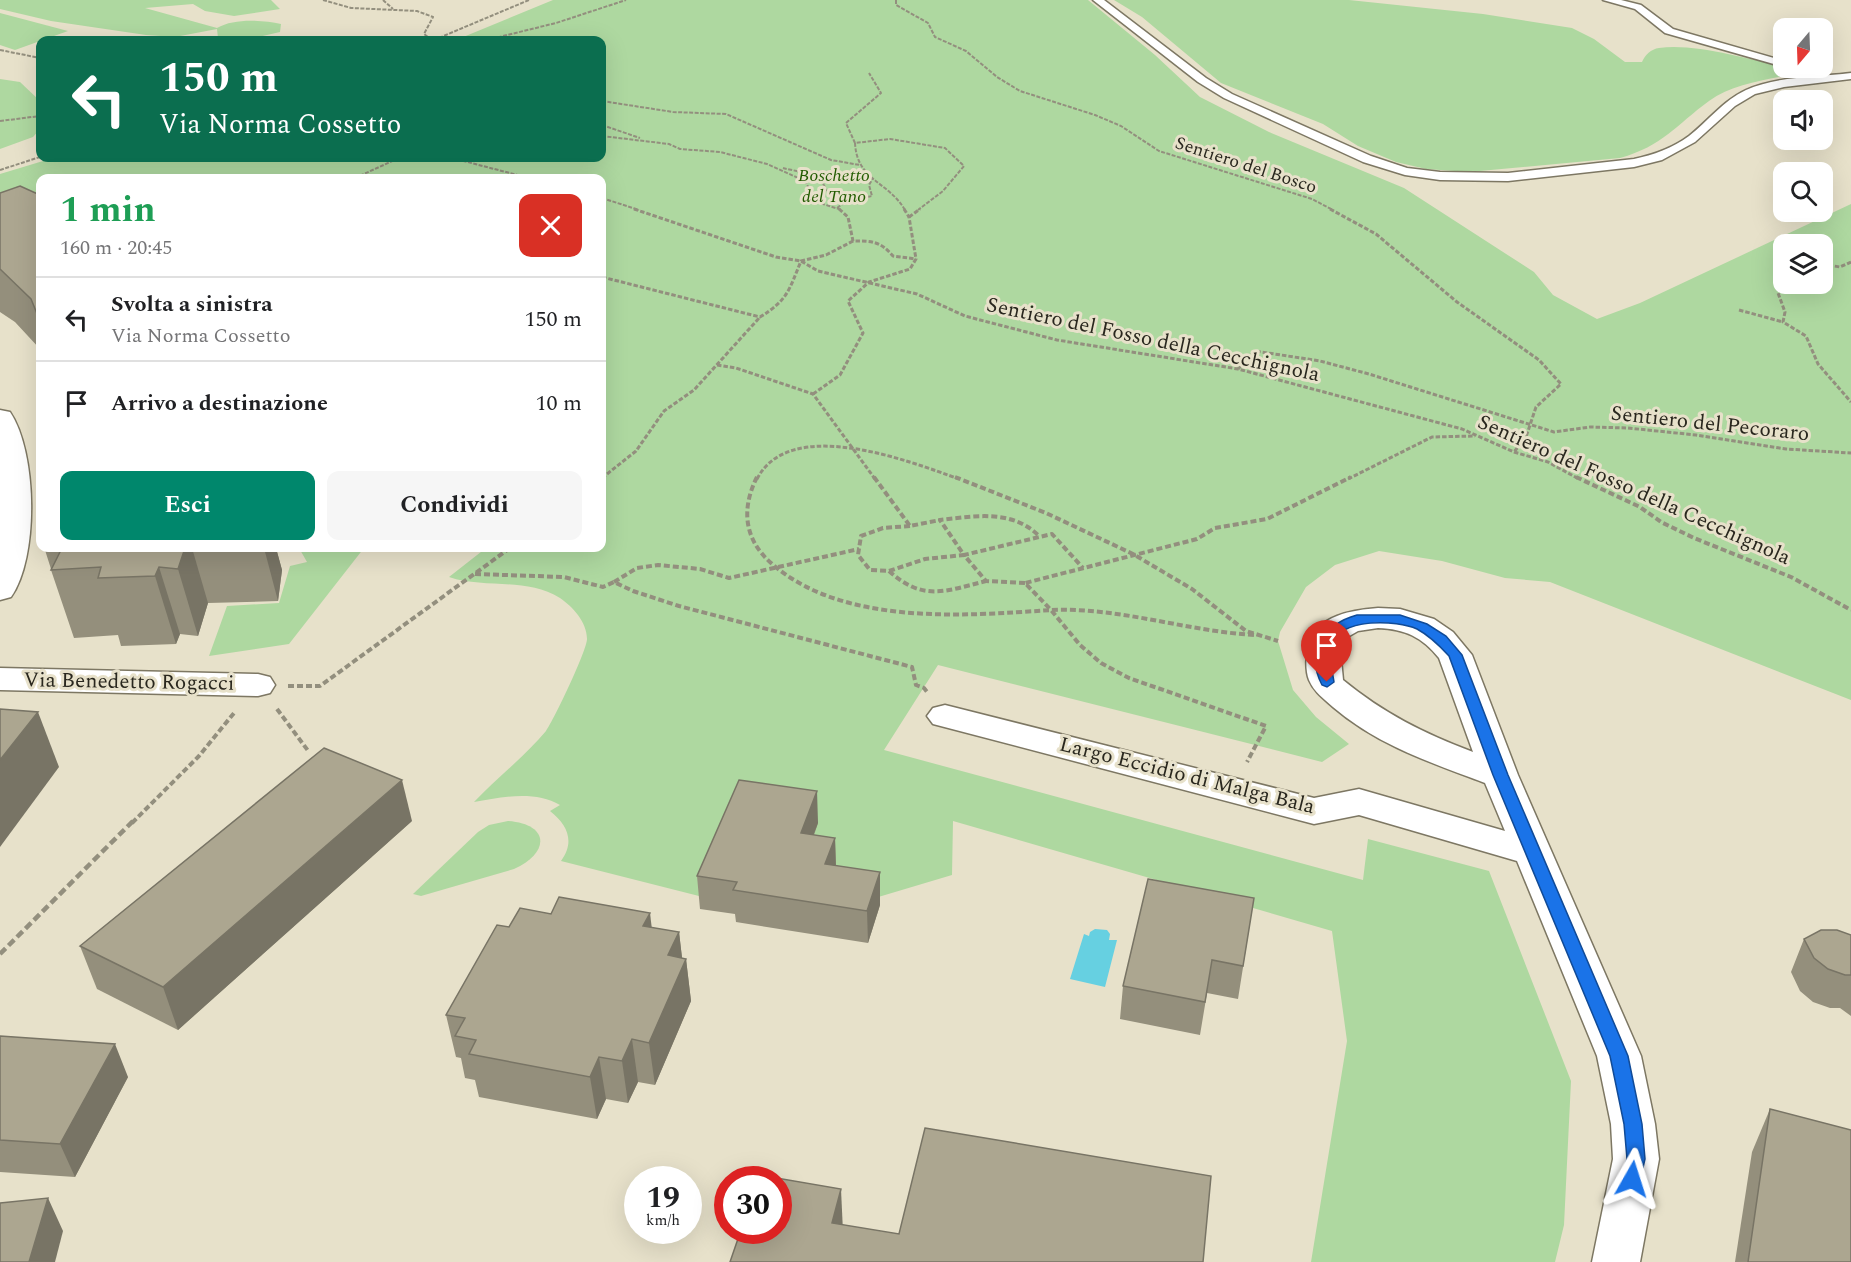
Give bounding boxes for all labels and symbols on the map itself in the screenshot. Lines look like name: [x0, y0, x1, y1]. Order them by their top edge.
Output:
north arrow: [1773, 18, 1833, 78]
street label: Sentiero del Bosco: [1172, 129, 1320, 201]
park label: Boschetto del Tano: [798, 162, 870, 210]
street label: Sentiero del Fosso della Cecchignola: [984, 289, 1323, 391]
street label: Sentiero del Pecoraro: [1609, 398, 1811, 450]
street label: Sentiero del Fosso della Cecchignola: [1472, 406, 1796, 574]
pin: [1301, 620, 1352, 682]
street label: Via Benedetto Rogacci: [23, 664, 235, 700]
street label: Largo Eccidio di Malga Bala: [1056, 729, 1319, 823]
position arrow: [1600, 1147, 1664, 1211]
speed limit sign: 30: [714, 1166, 792, 1244]

